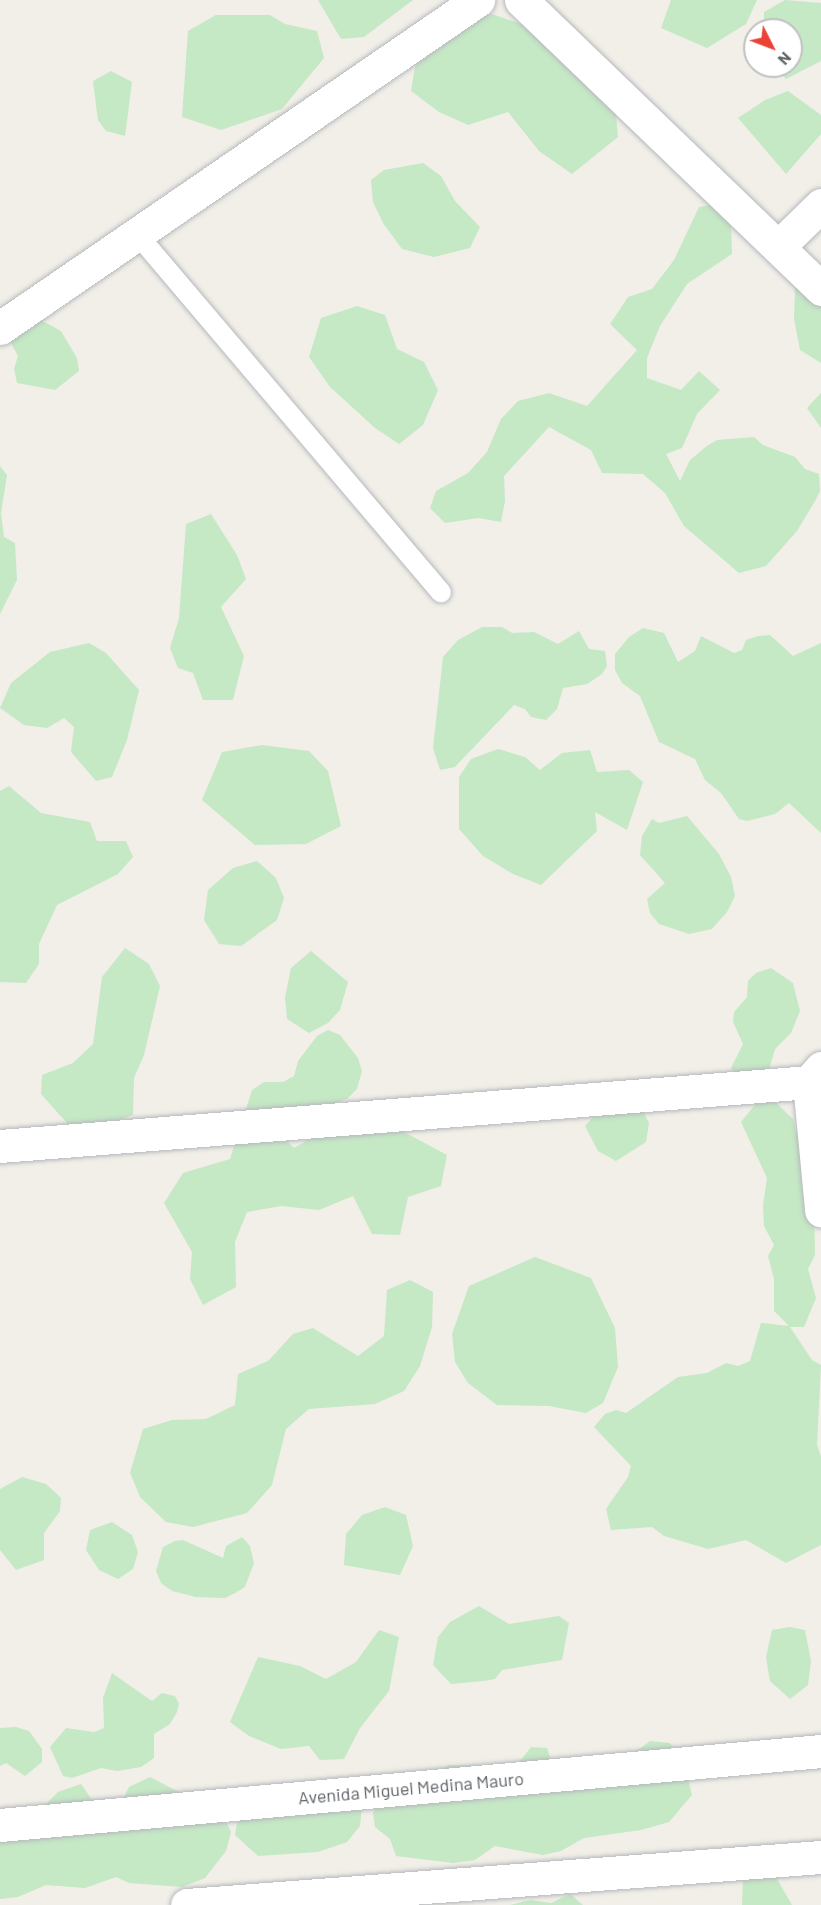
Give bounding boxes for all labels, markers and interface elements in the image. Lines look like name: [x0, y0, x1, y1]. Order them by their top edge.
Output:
north arrow: [743, 18, 803, 78]
text: N: [775, 49, 796, 69]
street label: Avenida Miguel Medina Mauro: [297, 1767, 525, 1809]

